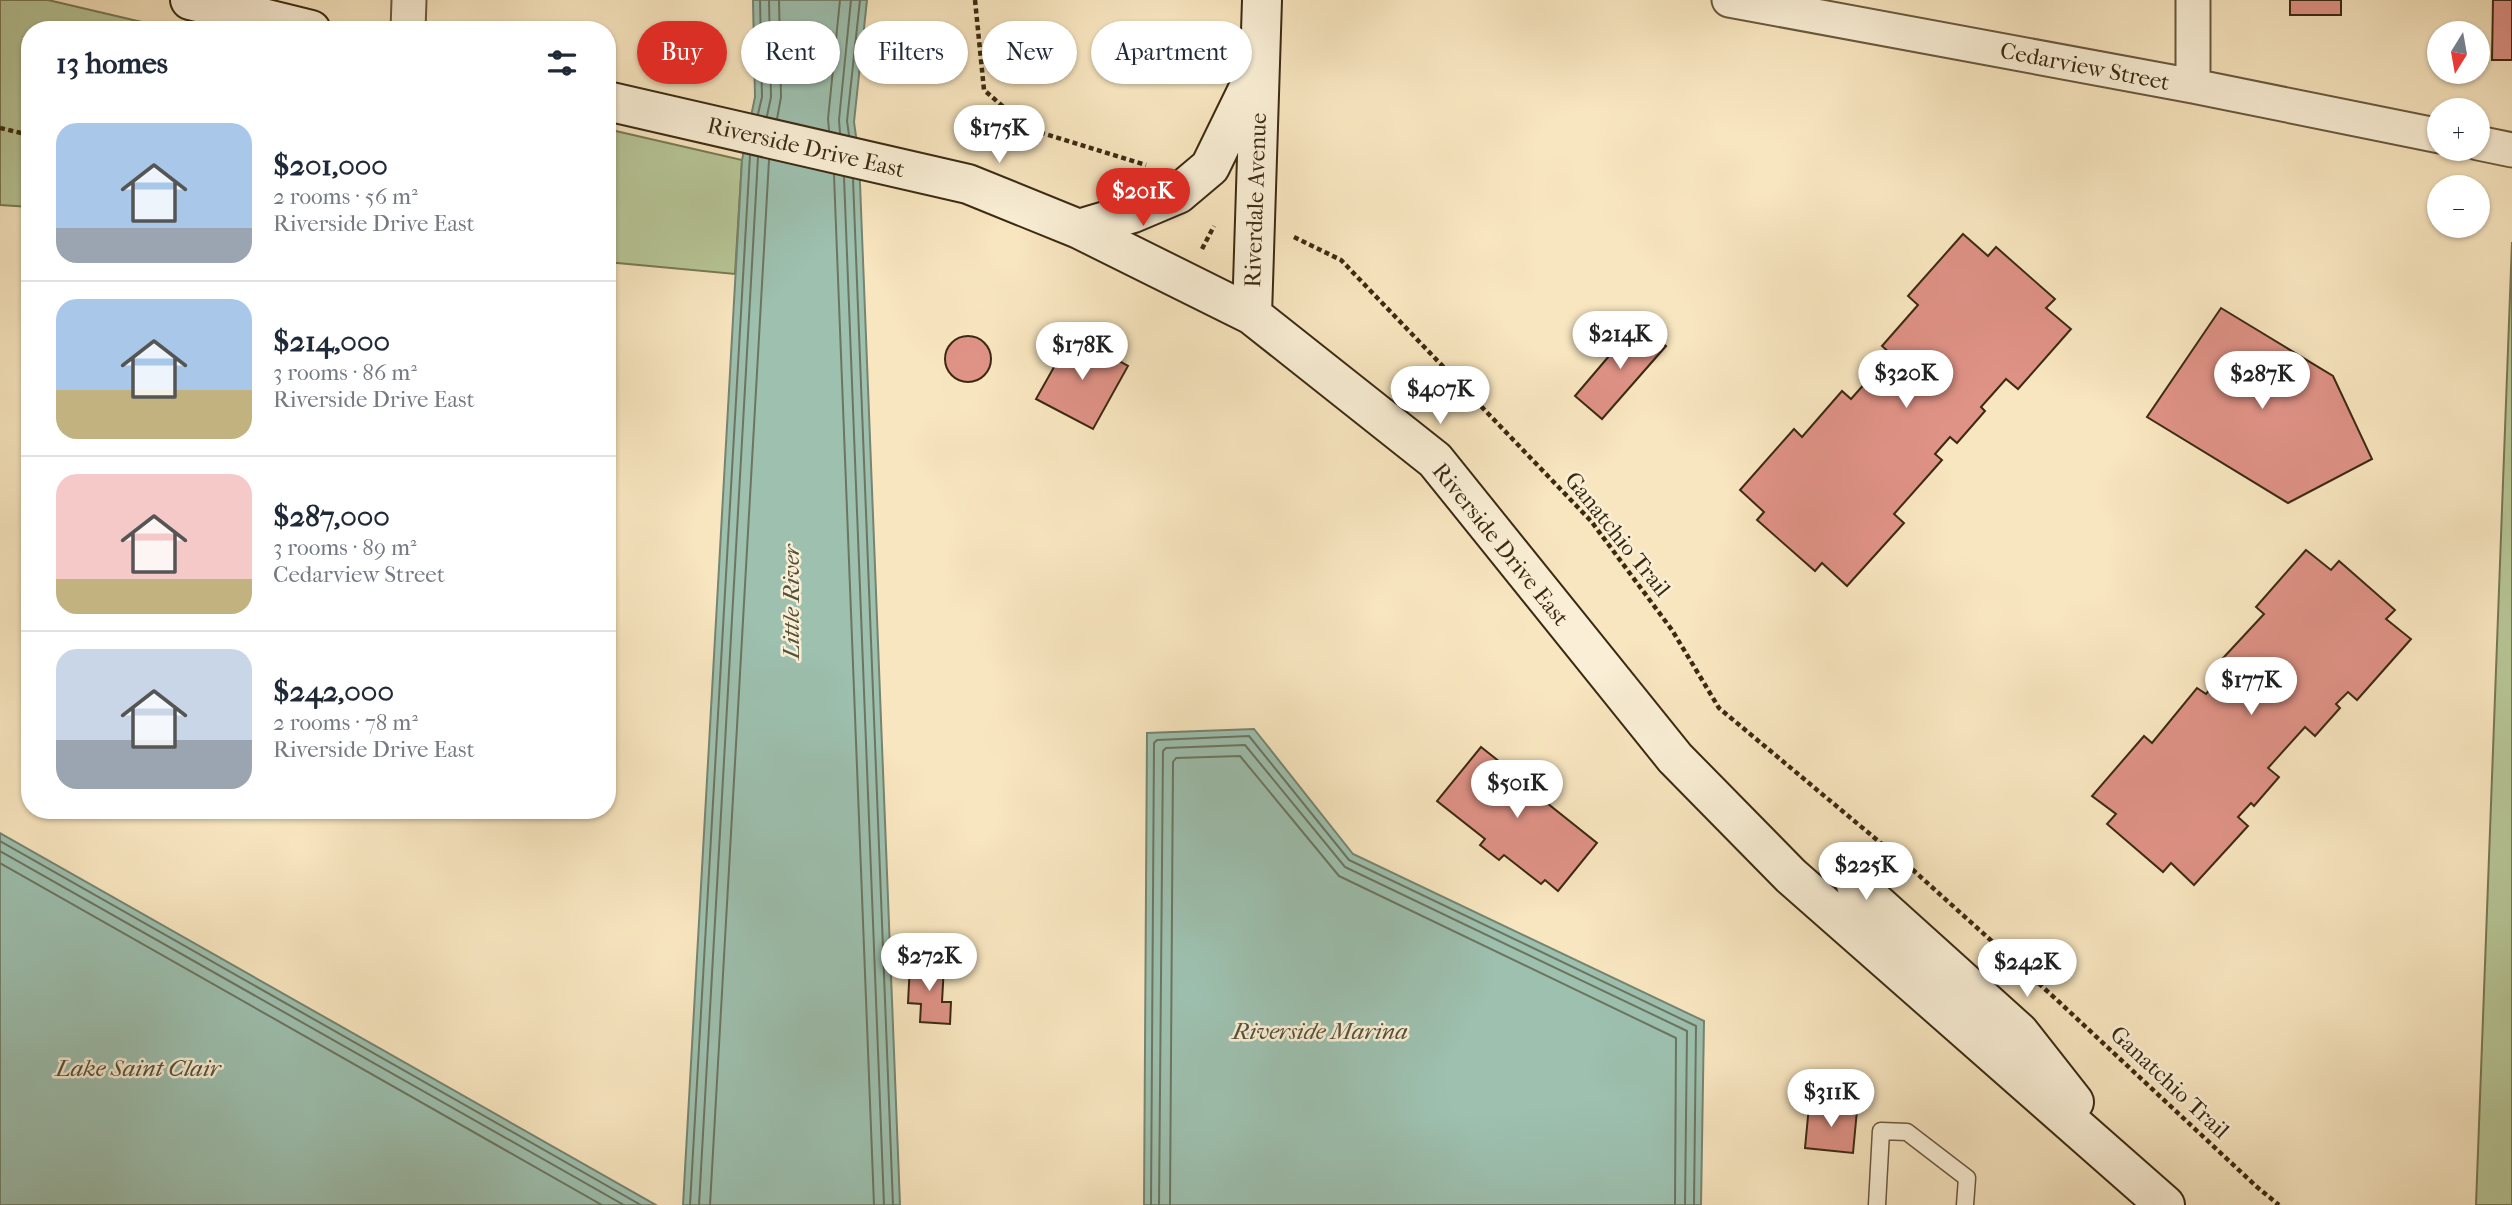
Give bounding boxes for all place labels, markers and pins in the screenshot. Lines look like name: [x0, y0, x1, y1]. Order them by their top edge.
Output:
pin: $175K: [950, 106, 1048, 165]
pin: $201K: [1094, 168, 1192, 228]
pin: $214K: [1571, 312, 1669, 371]
pin: $178K: [1033, 322, 1131, 382]
pin: $320K: [1857, 350, 1955, 410]
pin: $287K: [2213, 352, 2311, 411]
pin: $407K: [1391, 366, 1489, 426]
pin: $177K: [2202, 658, 2300, 717]
pin: $501K: [1468, 760, 1566, 820]
pin: $225K: [1817, 842, 1915, 902]
pin: $272K: [880, 934, 978, 993]
pin: $242K: [1978, 940, 2076, 999]
pin: $311K: [1782, 1070, 1880, 1129]

